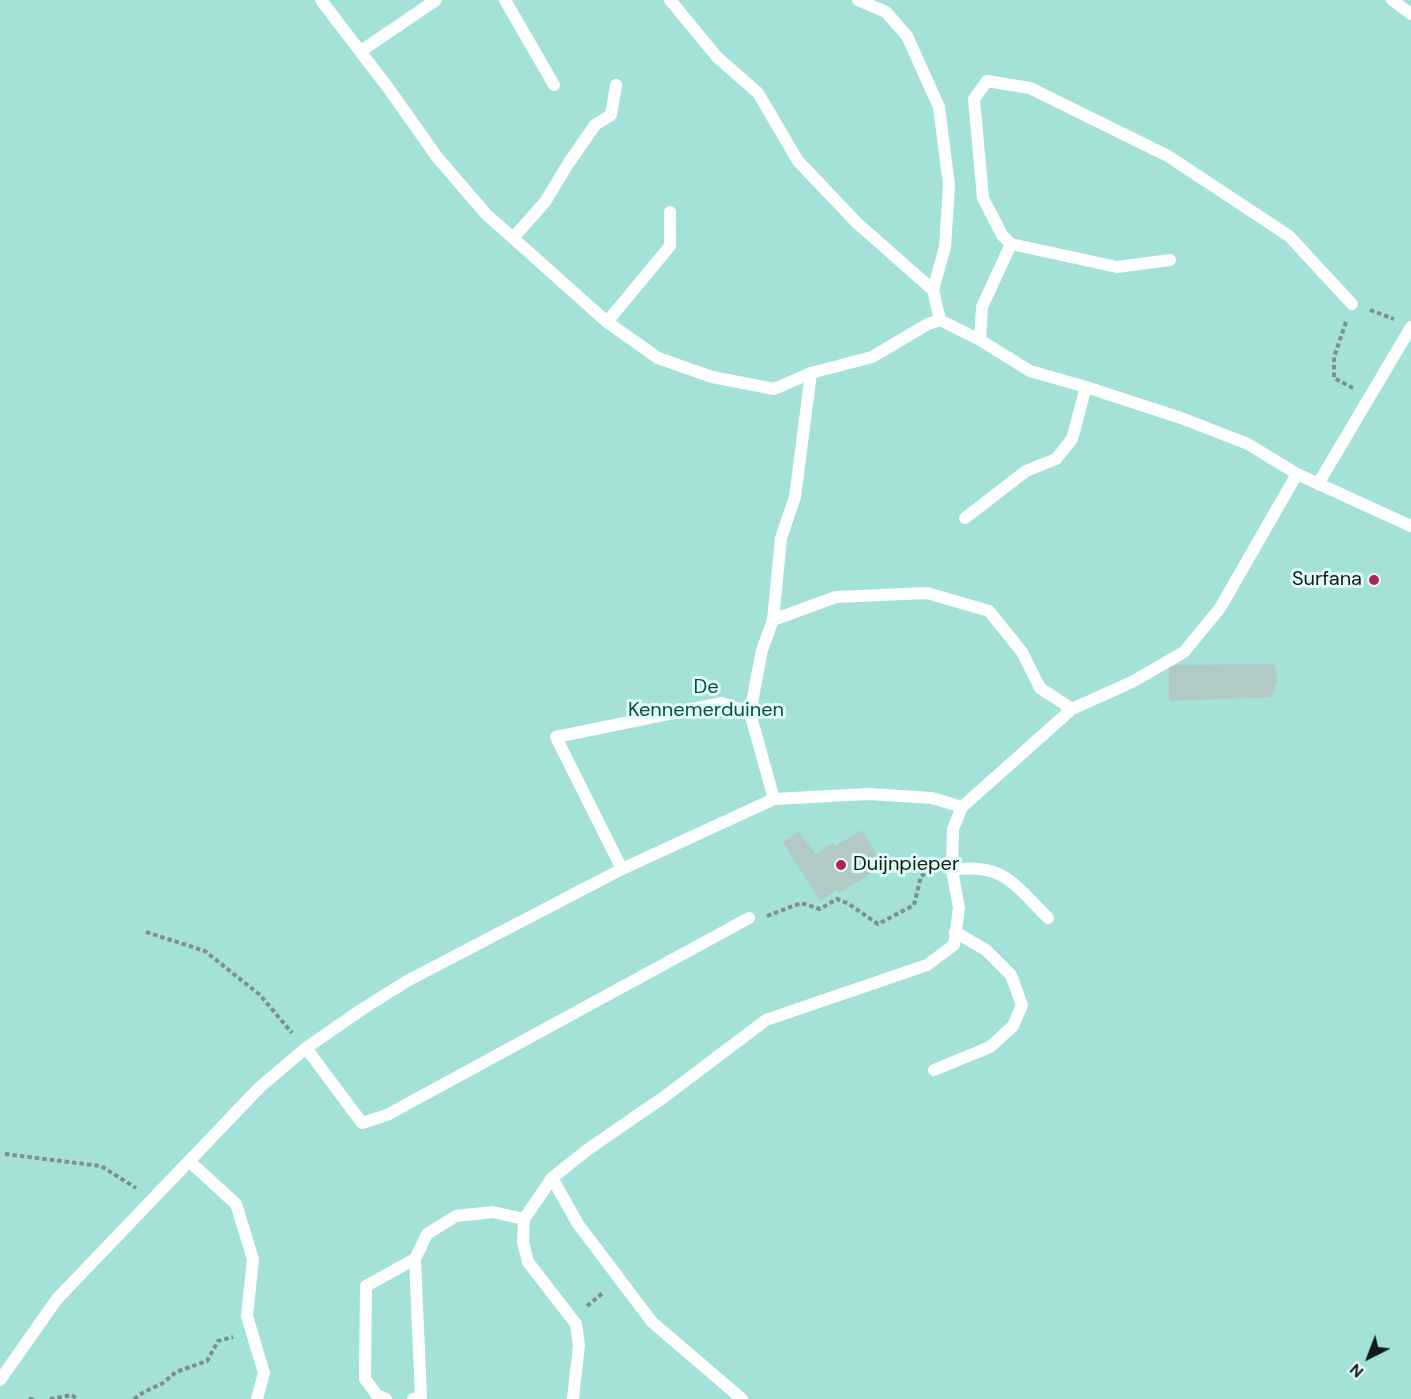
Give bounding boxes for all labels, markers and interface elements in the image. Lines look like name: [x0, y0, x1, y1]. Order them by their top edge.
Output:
place label: Surfana: [1292, 568, 1362, 592]
marker: Surfana: [1367, 573, 1381, 587]
park label: De Kennemerduinen: [628, 676, 784, 723]
place label: Duijnpieper: [853, 853, 959, 877]
marker: Duijnpieper: [834, 858, 848, 872]
north arrow: [1339, 1327, 1399, 1387]
text: N: [1345, 1359, 1368, 1382]

